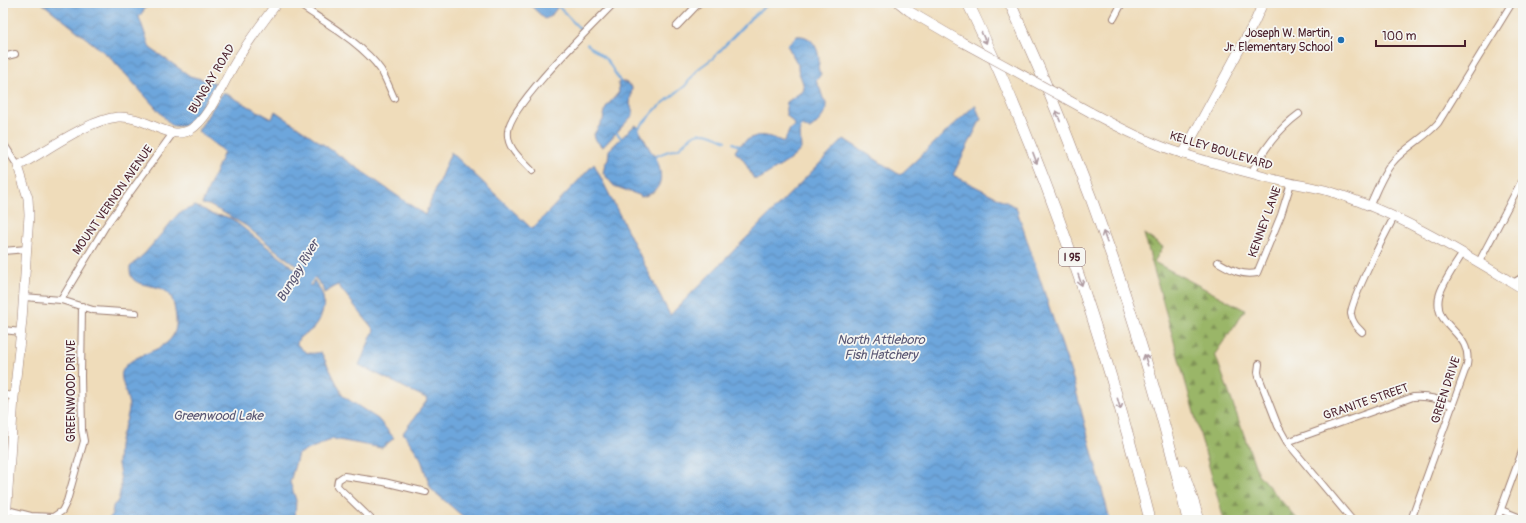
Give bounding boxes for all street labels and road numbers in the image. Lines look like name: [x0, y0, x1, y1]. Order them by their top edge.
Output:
street label: BUNGAY ROAD: [185, 41, 239, 116]
street label: KELLEY BOULEVARD: [1168, 128, 1275, 174]
street label: MOUNT VERNON AVENUE: [69, 142, 157, 258]
street label: KENNEY LANE: [1245, 184, 1285, 260]
road number: I 95: [1059, 248, 1085, 266]
street label: GREENWOOD DRIVE: [64, 340, 79, 442]
street label: GREEN DRIVE: [1428, 355, 1464, 425]
street label: GRANITE STREET: [1321, 380, 1411, 424]

